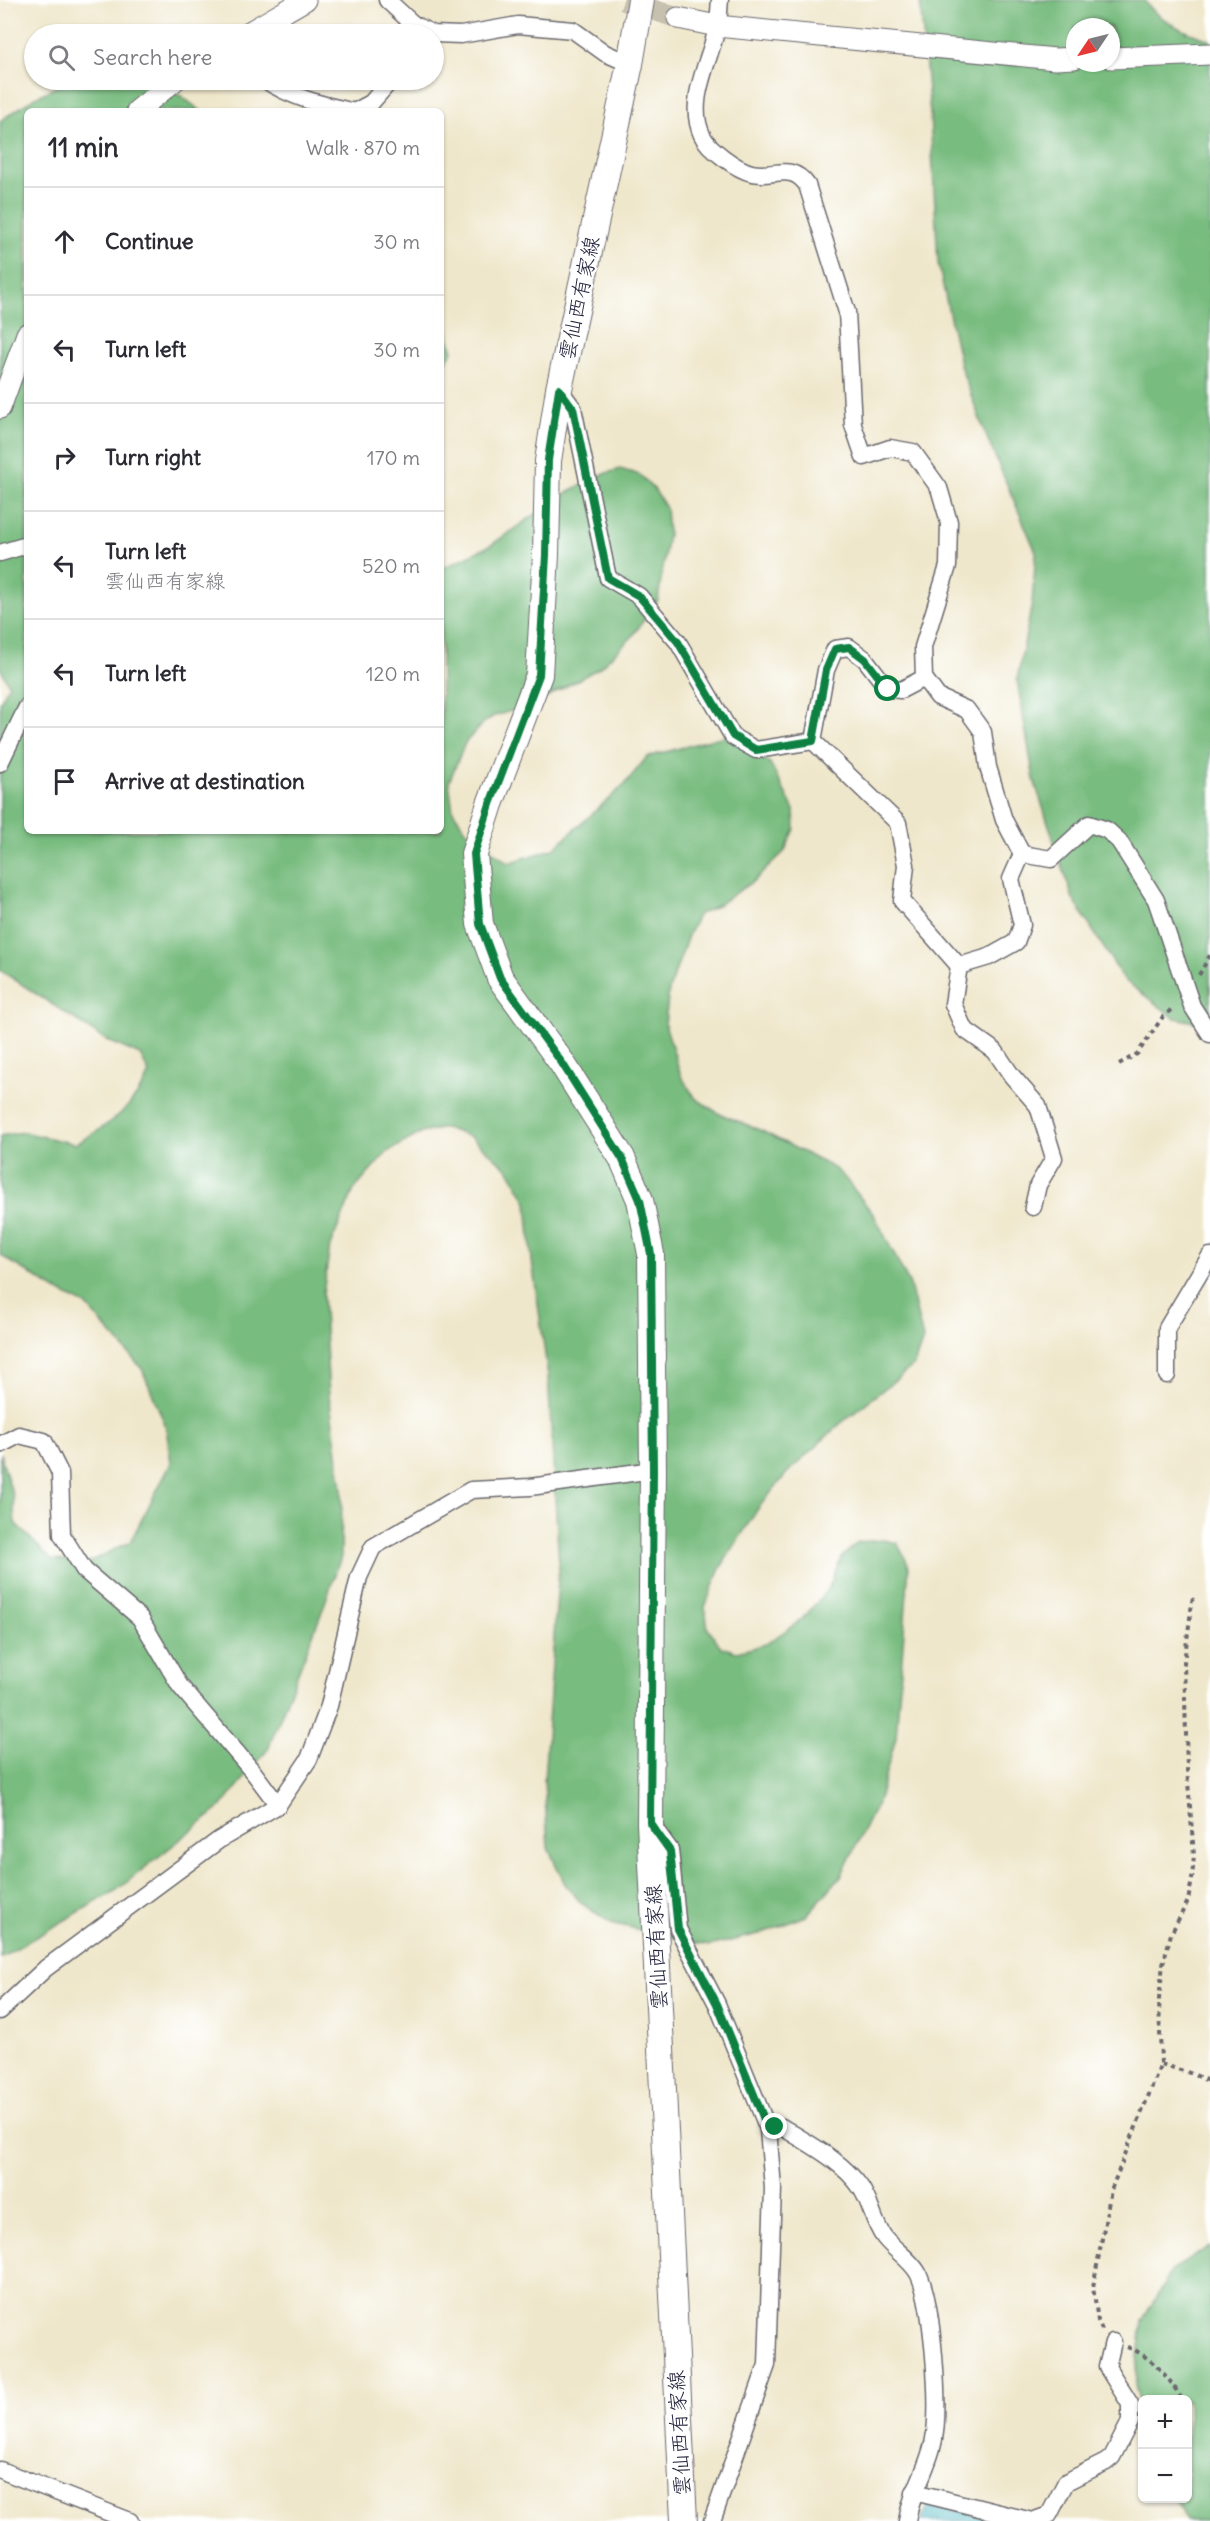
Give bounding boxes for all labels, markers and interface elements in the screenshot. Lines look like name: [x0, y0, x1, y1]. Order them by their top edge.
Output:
north arrow: [1066, 18, 1120, 72]
search box: [24, 24, 444, 90]
icon: search: [45, 41, 78, 74]
text: Search here: [93, 43, 212, 71]
text: 11 min: [48, 131, 119, 164]
text: Walk · 870 m: [306, 135, 420, 160]
icon: ahead: [48, 225, 81, 258]
text: Continue: [105, 227, 194, 255]
text: 30 m: [373, 229, 420, 254]
street label: 雲仙西有家線: [553, 234, 605, 362]
icon: left: [48, 333, 81, 366]
text: Turn left: [105, 335, 186, 363]
text: 30 m: [373, 337, 420, 362]
icon: right: [48, 441, 81, 474]
text: Turn right: [105, 443, 201, 471]
text: 170 m: [367, 445, 420, 470]
text: Turn left: [105, 537, 186, 565]
icon: left: [48, 549, 81, 582]
text: 520 m: [362, 553, 420, 578]
text: 雲仙西有家線: [105, 568, 225, 593]
icon: left: [48, 657, 81, 690]
text: Turn left: [105, 659, 186, 687]
text: 120 m: [366, 661, 420, 686]
route start: [874, 675, 900, 701]
icon: arrive: [48, 765, 81, 798]
text: Arrive at destination: [105, 767, 305, 795]
street label: 雲仙西有家線: [639, 1883, 673, 2011]
route end: [761, 2113, 787, 2139]
street label: 雲仙西有家線: [662, 2369, 696, 2497]
map controls: [1138, 2395, 1192, 2503]
button: +: [1138, 2395, 1192, 2449]
button: −: [1138, 2449, 1192, 2503]

